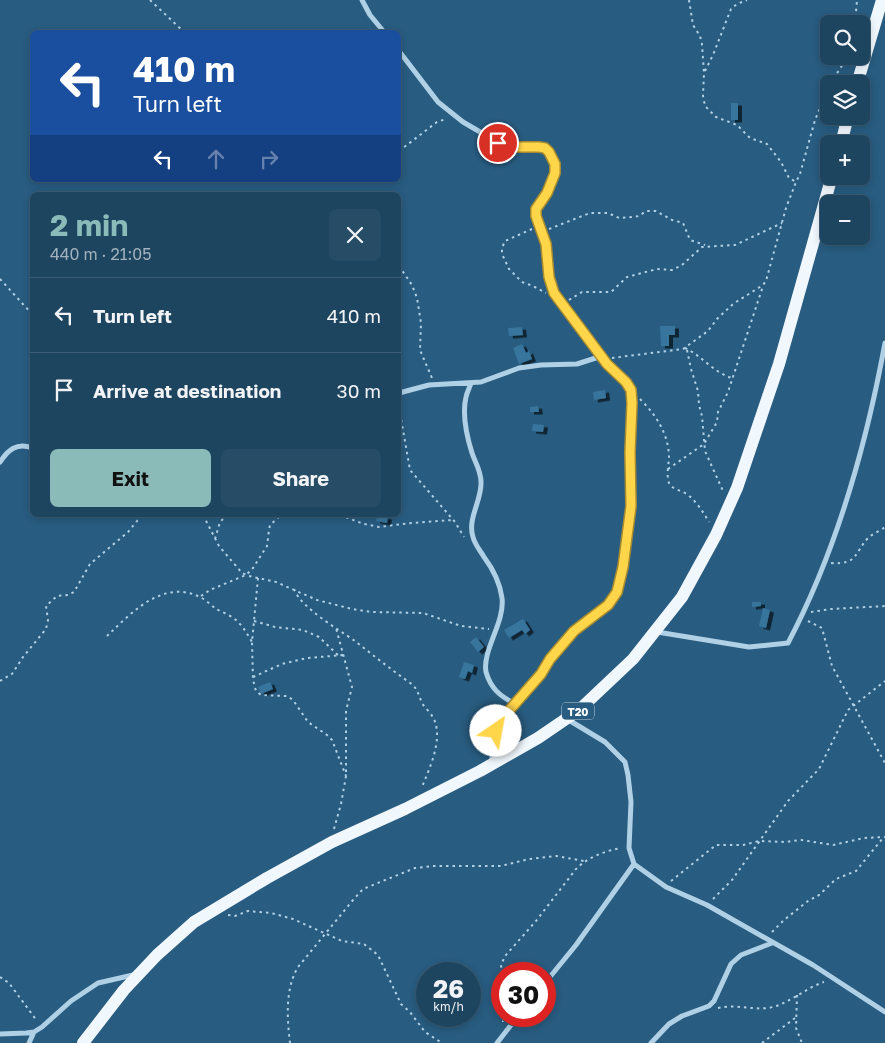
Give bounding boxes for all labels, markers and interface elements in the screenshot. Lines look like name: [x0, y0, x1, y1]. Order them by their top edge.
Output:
map controls: [820, 15, 870, 245]
button: search: [820, 15, 870, 65]
text: 410 m: [133, 48, 235, 90]
icon: left: [50, 50, 115, 115]
button: layers: [820, 75, 870, 125]
text: Turn left: [133, 90, 222, 117]
pin: [477, 122, 519, 164]
icon: arrive: [484, 129, 512, 157]
button: +: [820, 135, 870, 185]
icon: left: [149, 145, 177, 173]
icon: ahead: [202, 145, 230, 173]
icon: right: [255, 145, 283, 173]
button: −: [820, 195, 870, 245]
text: 2 min: [50, 207, 128, 243]
button: close: [329, 209, 381, 261]
text: 440 m · 21:05: [50, 244, 151, 264]
icon: left: [50, 301, 78, 329]
text: Turn left: [93, 304, 172, 327]
text: 410 m: [327, 304, 381, 327]
icon: arrive: [50, 376, 78, 404]
text: Arrive at destination: [93, 379, 281, 402]
text: 30 m: [337, 379, 381, 402]
button: Exit: [50, 449, 211, 507]
button: Share: [221, 449, 381, 507]
road number: T20: [562, 702, 594, 719]
position arrow: [469, 704, 521, 756]
speed limit sign: 30: [491, 962, 556, 1027]
text: 26: [433, 973, 464, 1004]
text: km/h: [433, 999, 464, 1014]

